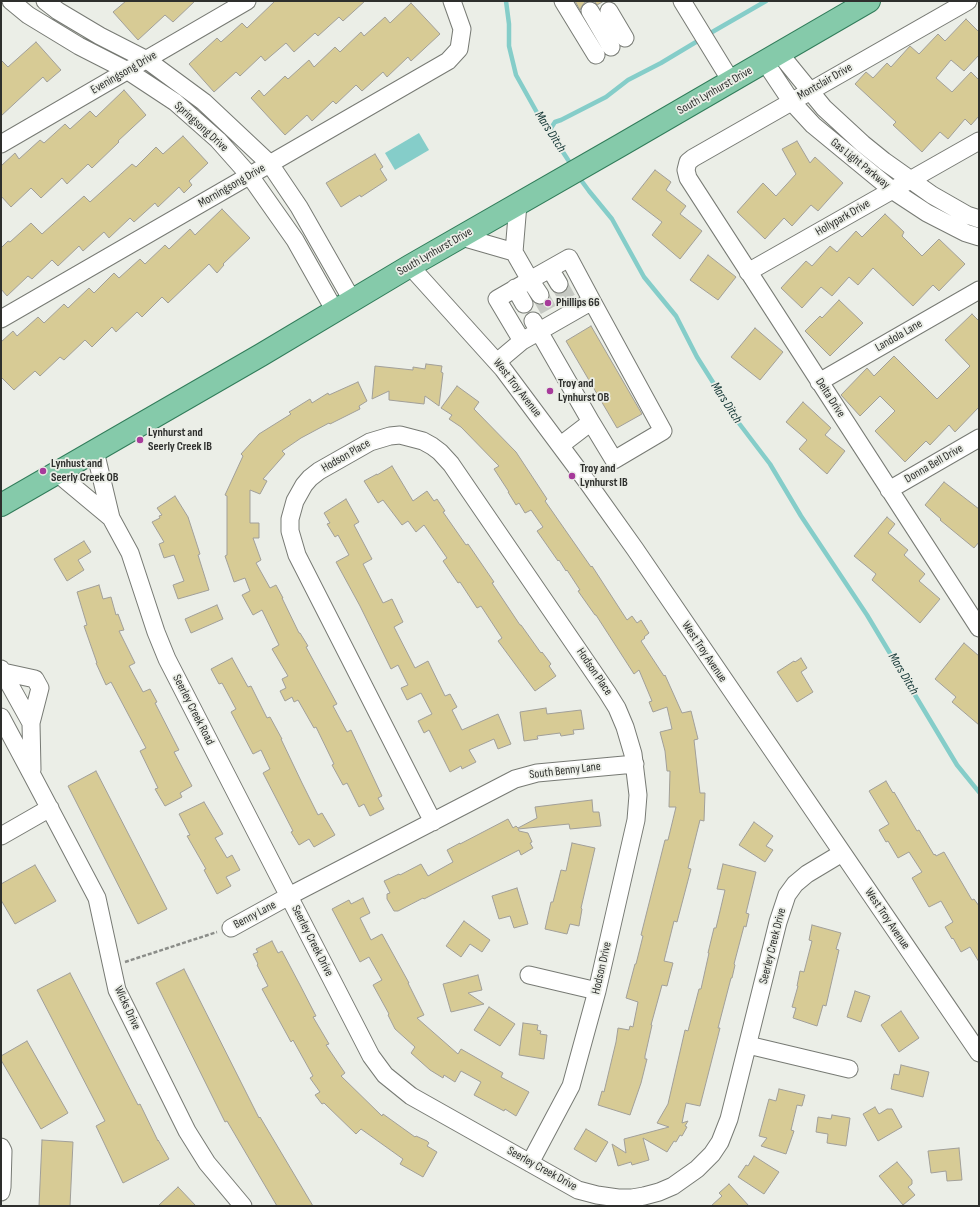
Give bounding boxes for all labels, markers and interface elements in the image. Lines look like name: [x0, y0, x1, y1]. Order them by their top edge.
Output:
street label: Eveningsong Drive: [88, 48, 160, 98]
street label: Montclair Drive: [795, 60, 855, 104]
street label: South Lynhurst Drive: [675, 64, 755, 118]
street label: Springsong Drive: [171, 99, 231, 155]
water label: Mars Ditch: [531, 108, 569, 156]
street label: Gas Light Parkway: [827, 136, 893, 192]
street label: Morningsong Drive: [196, 161, 268, 211]
street label: Hollypark Drive: [813, 197, 873, 239]
street label: South Lynhurst Drive: [395, 225, 475, 279]
place label: Phillips 66: [556, 296, 600, 310]
marker: Phillips 66: [543, 298, 553, 308]
street label: Landola Lane: [873, 317, 925, 355]
street label: West Troy Avenue: [490, 356, 544, 420]
street label: Delta Drive: [812, 376, 848, 420]
place label: Troy and Lynhurst OB: [558, 377, 609, 405]
water label: Mars Ditch: [707, 379, 745, 427]
marker: Troy and Lynhurst OB: [545, 386, 555, 396]
place label: Lynhurst and Seerly Creek IB: [148, 426, 212, 454]
marker: Lynhurst and Seerly Creek IB: [135, 435, 145, 445]
street label: Hodson Place: [319, 436, 373, 476]
street label: Donna Bell Drive: [902, 441, 966, 487]
place label: Lynhust and Seerly Creek OB: [51, 457, 118, 485]
place label: Troy and Lynhurst IB: [580, 462, 628, 490]
marker: Lynhust and Seerly Creek OB: [38, 466, 48, 476]
marker: Troy and Lynhurst IB: [567, 471, 577, 481]
street label: West Troy Avenue: [678, 619, 730, 685]
street label: Hodson Place: [573, 646, 615, 698]
water label: Mars Ditch: [884, 650, 922, 698]
street label: Seerley Creek Road: [169, 672, 217, 748]
street label: South Benny Lane: [528, 759, 602, 783]
street label: West Troy Avenue: [861, 886, 913, 952]
street label: Benny Lane: [231, 898, 279, 932]
street label: Seerley Creek Drive: [288, 903, 336, 979]
street label: Seerley Creek Drive: [757, 906, 789, 986]
street label: Hodson Drive: [589, 940, 615, 996]
street label: Wicks Drive: [111, 984, 143, 1032]
street label: Seerley Creek Drive: [504, 1144, 580, 1194]

